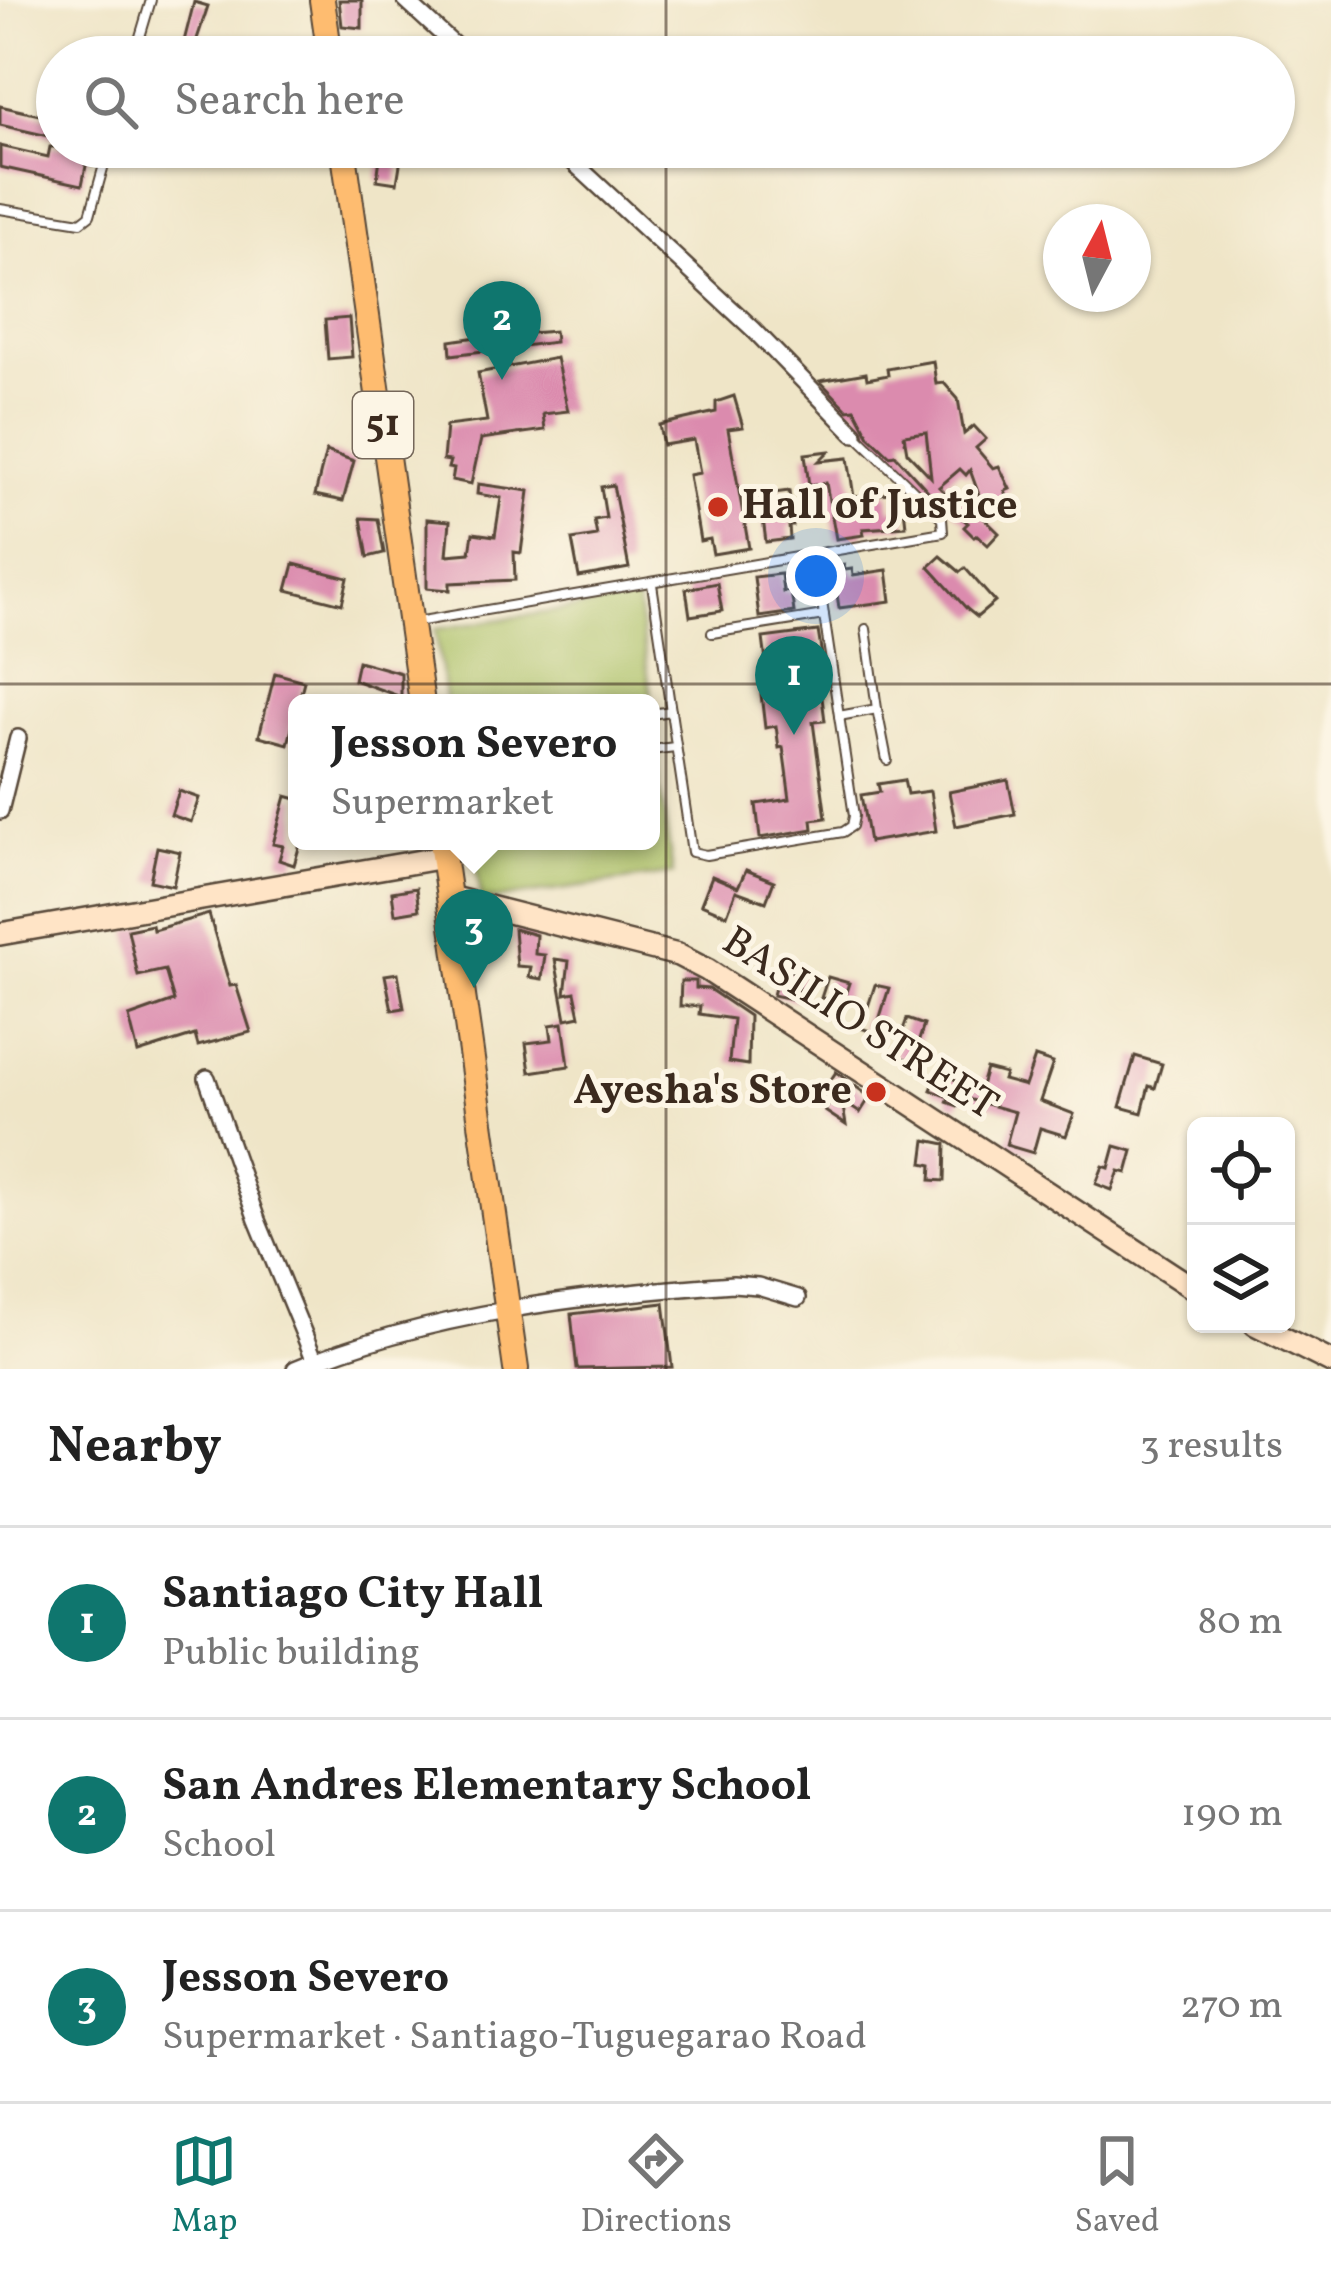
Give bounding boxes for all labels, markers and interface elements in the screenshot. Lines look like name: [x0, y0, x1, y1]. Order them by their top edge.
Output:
search box: [36, 36, 1295, 168]
icon: search: [78, 69, 144, 135]
text: Search here: [174, 71, 405, 134]
north arrow: [1043, 204, 1151, 312]
pin: 2: [463, 281, 541, 380]
road number: 51: [353, 392, 413, 458]
place label: Hall of Justice: [742, 478, 1018, 537]
marker: Hall of Justice: [705, 494, 731, 520]
your location: [786, 546, 846, 606]
pin: 1: [755, 636, 833, 735]
popup: [288, 694, 660, 850]
text: Jesson Severo: [330, 714, 618, 777]
text: Supermarket: [330, 777, 554, 831]
pin: 3: [435, 889, 513, 988]
street label: BASILIO STREET: [710, 914, 1008, 1136]
place label: Ayesha's Store: [573, 1063, 852, 1122]
marker: Ayesha's Store: [863, 1079, 889, 1105]
map controls: [1187, 1117, 1295, 1333]
button: locate: [1187, 1117, 1295, 1225]
button: layers: [1187, 1225, 1295, 1333]
text: Nearby: [48, 1412, 222, 1483]
text: 3 results: [1140, 1420, 1283, 1474]
text: Santiago City Hall: [162, 1564, 543, 1627]
text: 1: [79, 1596, 95, 1650]
text: 80 m: [1197, 1596, 1283, 1650]
text: Public building: [162, 1627, 420, 1681]
text: San Andres Elementary School: [162, 1756, 811, 1819]
text: 2: [77, 1788, 97, 1842]
text: 190 m: [1181, 1788, 1283, 1842]
text: School: [162, 1819, 276, 1873]
text: Jesson Severo: [162, 1948, 449, 2011]
text: 3: [77, 1980, 97, 2034]
text: 270 m: [1180, 1980, 1283, 2034]
text: Supermarket · Santiago-Tuguegarao Road: [162, 2011, 867, 2065]
tab: Map: [171, 2128, 238, 2246]
tab: Directions: [580, 2128, 732, 2246]
tab: Saved: [1075, 2128, 1160, 2246]

